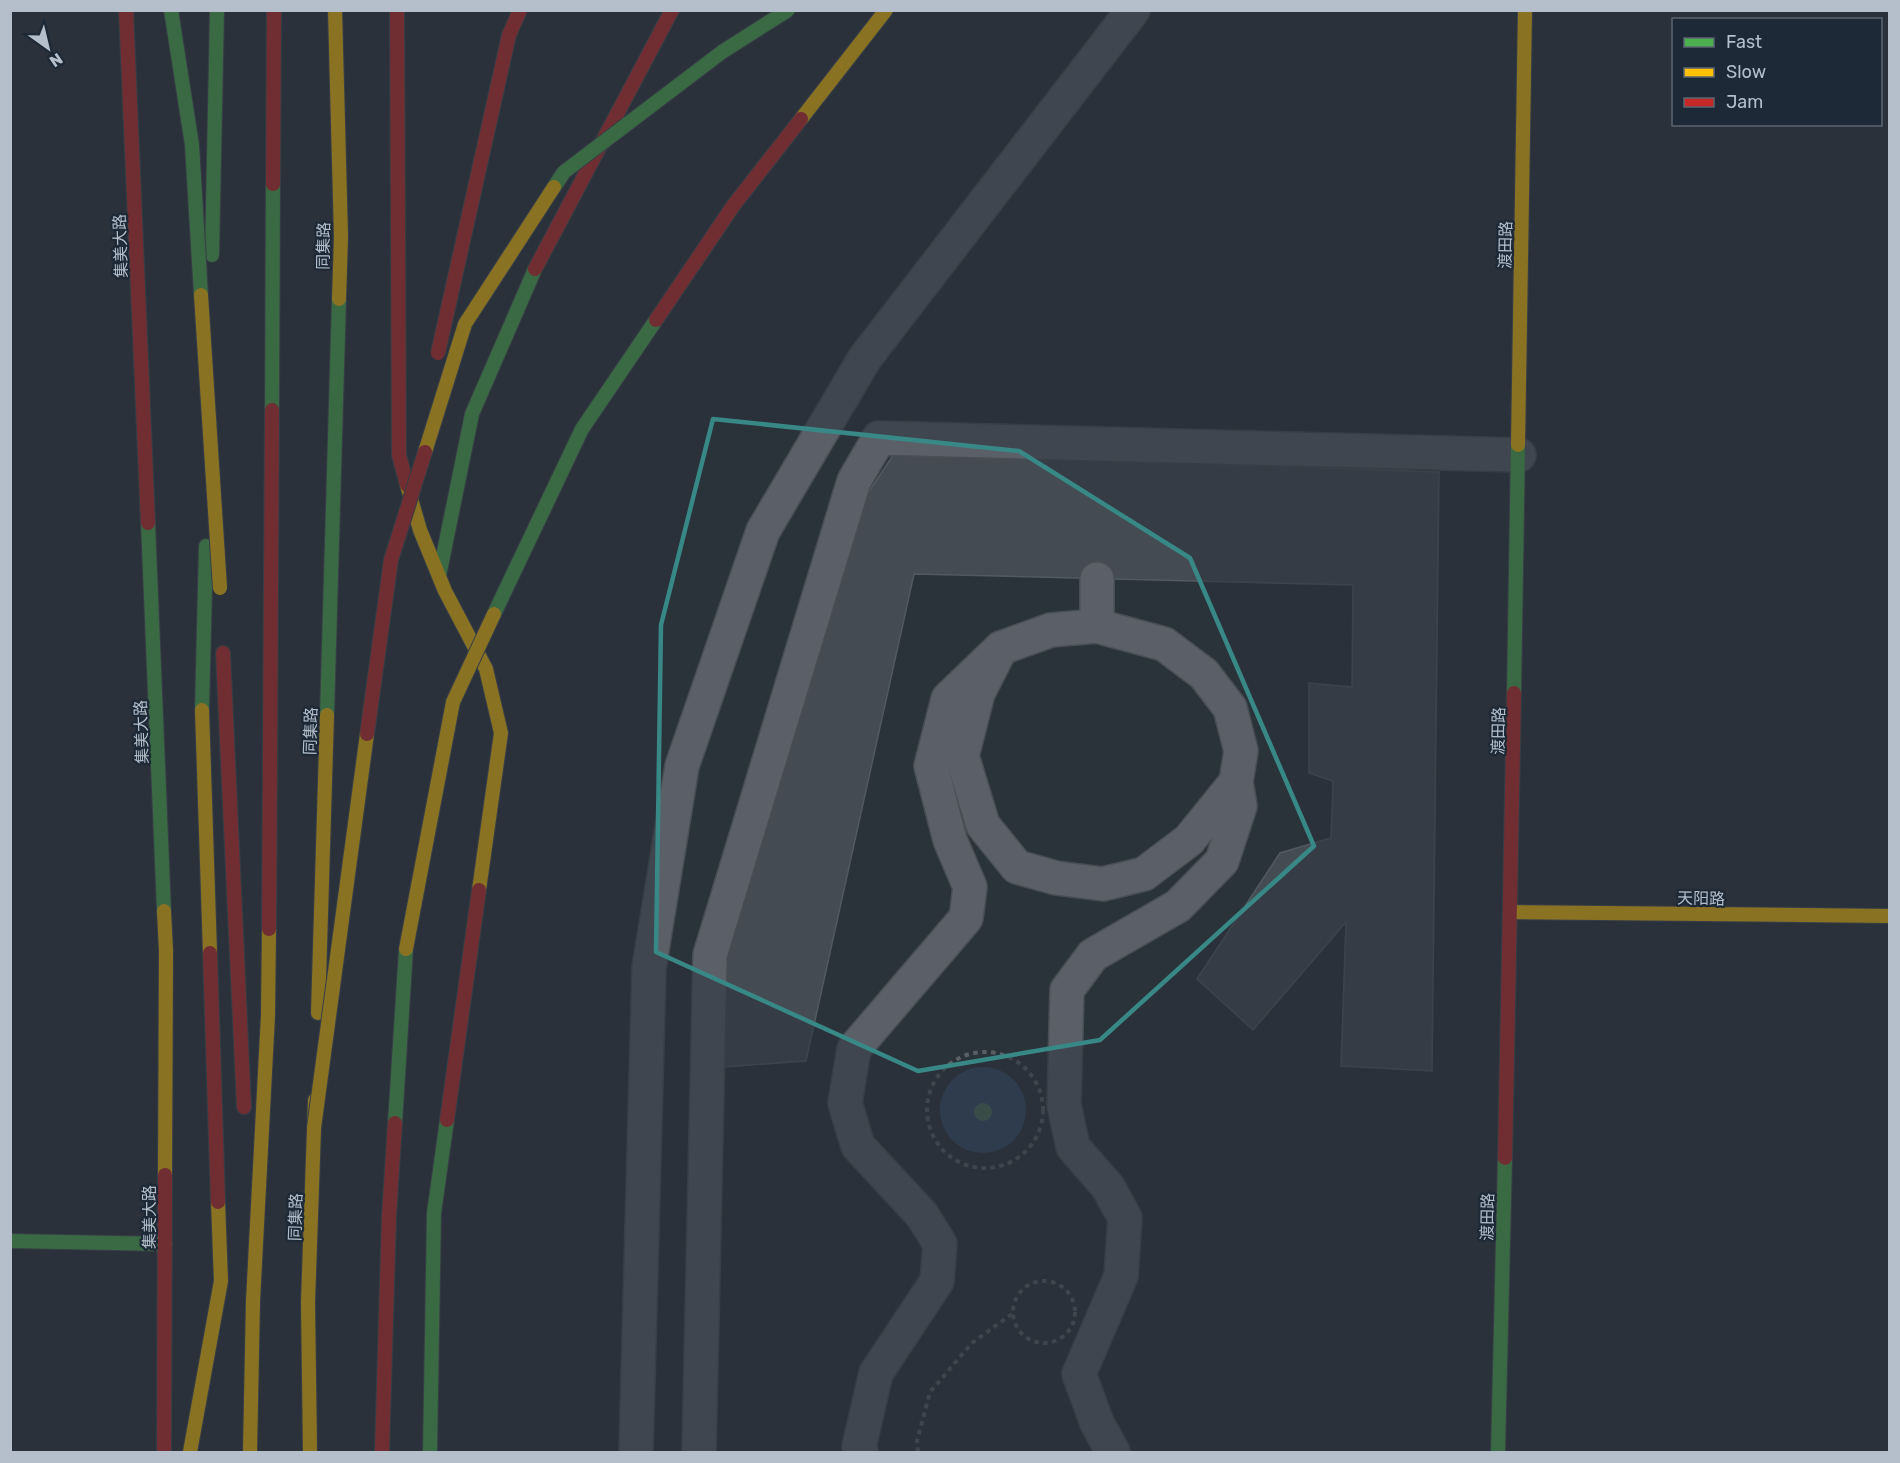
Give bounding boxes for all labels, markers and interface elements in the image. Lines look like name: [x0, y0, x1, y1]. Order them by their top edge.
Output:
north arrow: [18, 18, 78, 78]
legend: [1672, 18, 1882, 126]
text: Fast: [1726, 31, 1762, 53]
text: N: [46, 49, 66, 71]
text: Slow: [1726, 61, 1766, 83]
text: Jam: [1726, 91, 1763, 113]
street label: 集美大路: [110, 214, 131, 278]
street label: 渡田路: [1496, 221, 1515, 269]
street label: 同集路: [314, 222, 333, 270]
street label: 集美大路: [131, 700, 152, 764]
street label: 同集路: [300, 707, 321, 755]
street label: 渡田路: [1489, 707, 1508, 755]
street label: 天阳路: [1677, 889, 1725, 908]
street label: 集美大路: [140, 1185, 159, 1249]
street label: 同集路: [285, 1193, 306, 1241]
street label: 渡田路: [1478, 1193, 1497, 1241]

